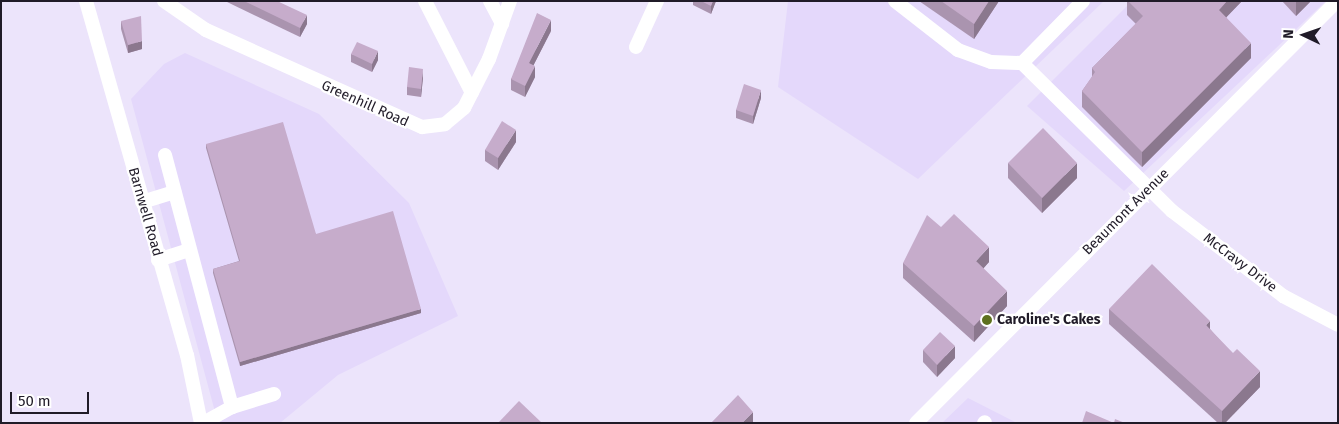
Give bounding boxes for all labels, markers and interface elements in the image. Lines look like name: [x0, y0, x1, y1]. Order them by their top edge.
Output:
north arrow: [1279, 10, 1329, 60]
text: N: [1280, 29, 1297, 39]
street label: Greenhill Road: [319, 77, 411, 131]
street label: Beaumont Avenue: [1079, 165, 1173, 259]
street label: Barnwell Road: [124, 166, 166, 258]
street label: McCravy Drive: [1200, 230, 1280, 296]
place label: Caroline's Cakes: [997, 312, 1101, 328]
marker: Caroline's Cakes: [981, 314, 993, 326]
scale bar: [12, 382, 91, 414]
text: 50 m: [18, 392, 51, 410]

